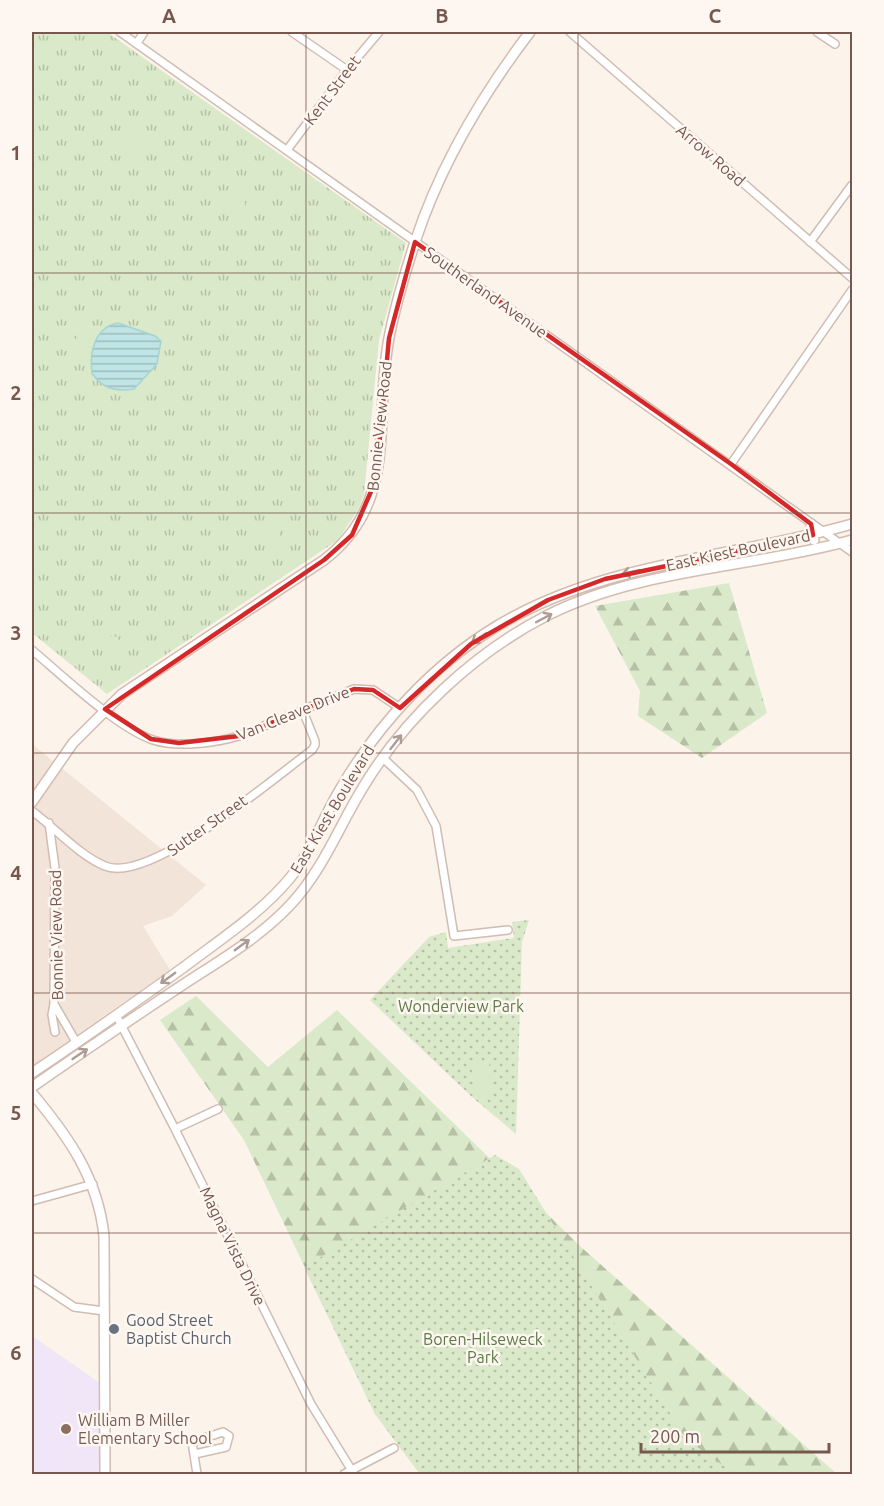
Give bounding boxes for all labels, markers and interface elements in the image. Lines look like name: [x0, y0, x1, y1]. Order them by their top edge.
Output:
text: A: [162, 4, 176, 27]
text: B: [435, 4, 449, 27]
text: C: [709, 4, 722, 27]
street label: Kent Street: [300, 51, 364, 128]
street label: Arrow Road: [673, 120, 749, 190]
text: 1: [10, 141, 22, 164]
street label: Southerland Avenue: [421, 243, 551, 341]
street label: Bonnie View Road: [363, 360, 395, 492]
text: 2: [10, 381, 22, 404]
street label: East Kiest Boulevard: [664, 526, 812, 574]
one-way arrow: [622, 567, 641, 579]
one-way arrow: [535, 611, 553, 623]
text: 3: [10, 621, 22, 644]
one-way arrow: [472, 632, 488, 644]
street label: Van Cleave Drive: [234, 682, 352, 744]
one-way arrow: [390, 735, 403, 751]
street label: East Kiest Boulevard: [286, 741, 378, 877]
street label: Sutter Street: [164, 790, 251, 859]
text: 4: [10, 861, 22, 884]
street label: Bonnie View Road: [46, 870, 66, 1000]
one-way arrow: [233, 939, 249, 951]
one-way arrow: [160, 972, 176, 984]
park label: Wonderview Park: [398, 997, 524, 1015]
one-way arrow: [71, 1048, 88, 1060]
text: 5: [10, 1101, 22, 1124]
street label: Magna Vista Drive: [196, 1184, 270, 1308]
place label: Good Street Baptist Church: [126, 1311, 232, 1347]
marker: Good Street Baptist Church: [107, 1322, 121, 1336]
park label: Boren-Hilseweck Park: [423, 1330, 543, 1366]
text: 6: [10, 1341, 22, 1364]
place label: William B Miller Elementary School: [78, 1411, 212, 1447]
scale bar: [641, 1416, 828, 1454]
marker: William B Miller Elementary School: [59, 1422, 73, 1436]
text: 200 m: [650, 1426, 700, 1446]

